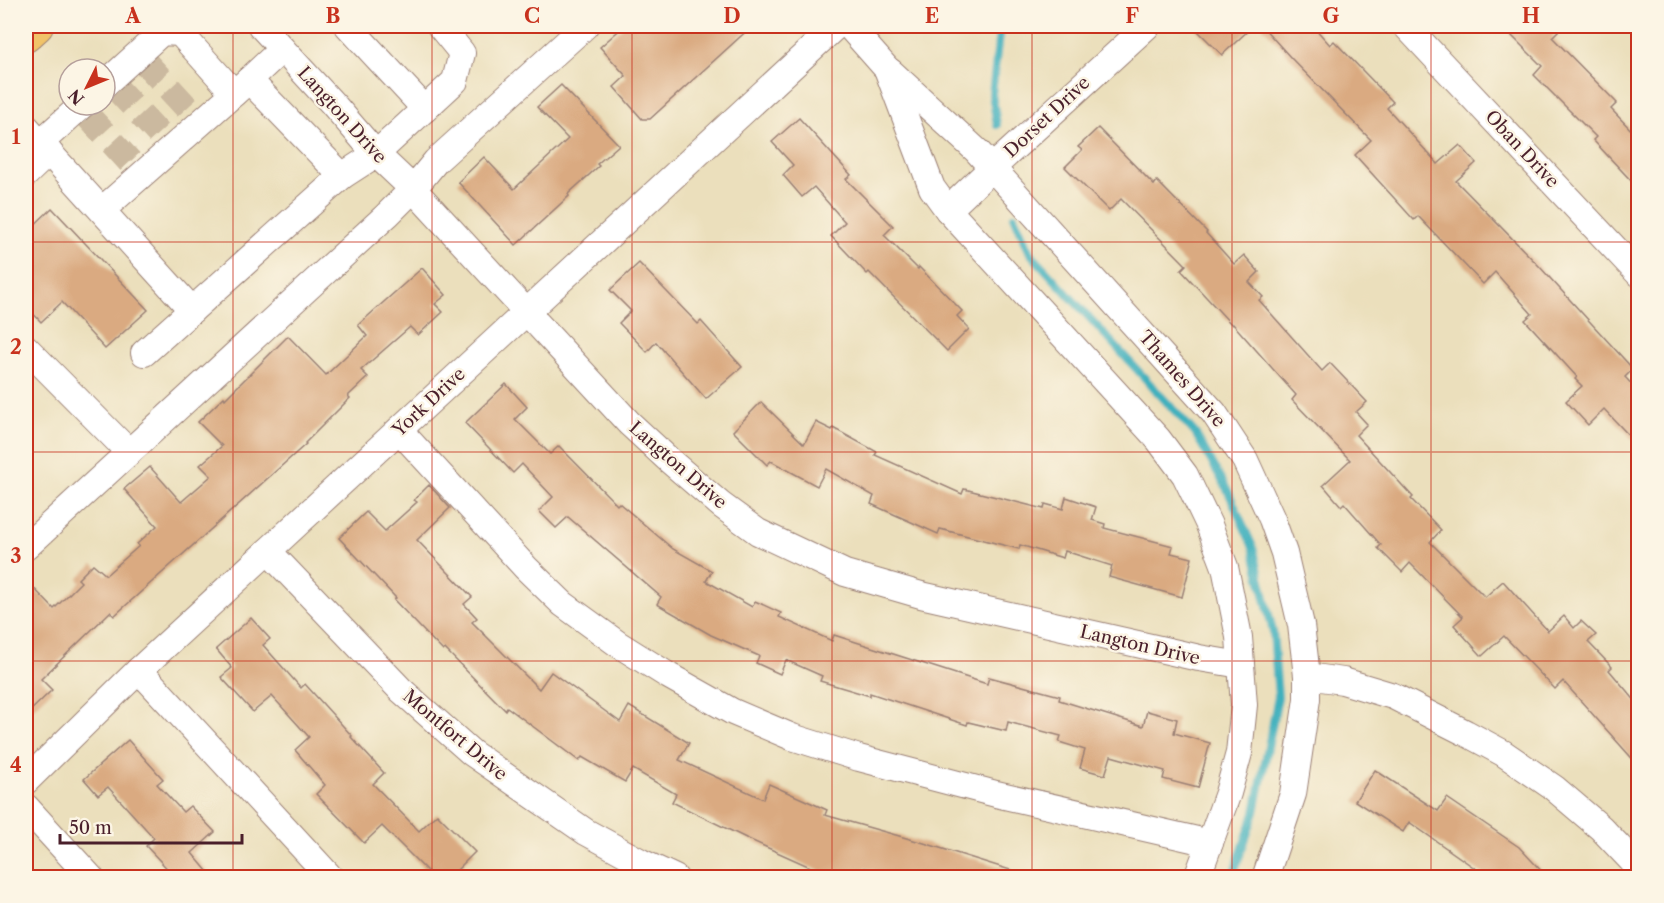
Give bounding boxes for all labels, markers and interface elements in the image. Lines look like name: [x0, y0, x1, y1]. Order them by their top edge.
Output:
text: A: [124, 4, 141, 28]
text: B: [326, 4, 341, 28]
text: C: [524, 4, 540, 28]
text: D: [723, 4, 741, 28]
text: E: [925, 4, 939, 28]
text: F: [1125, 4, 1139, 28]
text: G: [1323, 4, 1340, 28]
text: H: [1522, 4, 1540, 28]
north arrow: [57, 57, 117, 117]
street label: Langton Drive: [293, 62, 391, 168]
street label: Dorset Drive: [1000, 72, 1094, 162]
text: N: [64, 85, 88, 109]
street label: Oban Drive: [1480, 106, 1564, 192]
text: 1: [12, 125, 21, 149]
street label: Thames Drive: [1134, 326, 1230, 432]
text: 2: [10, 335, 22, 359]
street label: York Drive: [388, 363, 470, 442]
street label: Langton Drive: [625, 417, 731, 513]
text: 3: [10, 544, 22, 568]
street label: Langton Drive: [1078, 621, 1202, 669]
street label: Montfort Drive: [398, 685, 512, 785]
text: 4: [10, 753, 22, 777]
scale bar: [60, 807, 242, 845]
text: 50 m: [69, 817, 112, 839]

